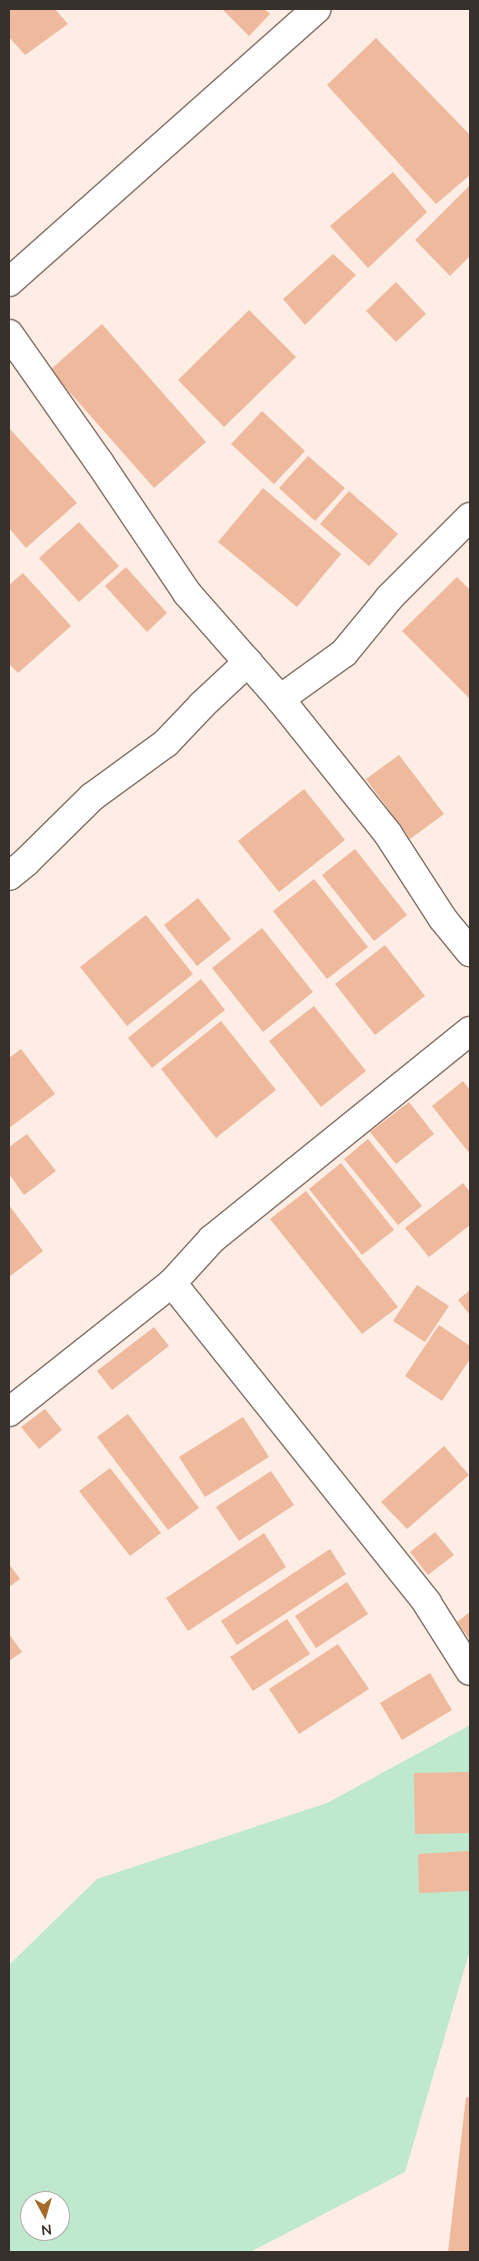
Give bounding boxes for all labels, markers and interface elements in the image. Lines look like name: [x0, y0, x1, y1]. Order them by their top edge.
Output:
north arrow: [20, 2191, 70, 2241]
text: N: [40, 2220, 53, 2239]

